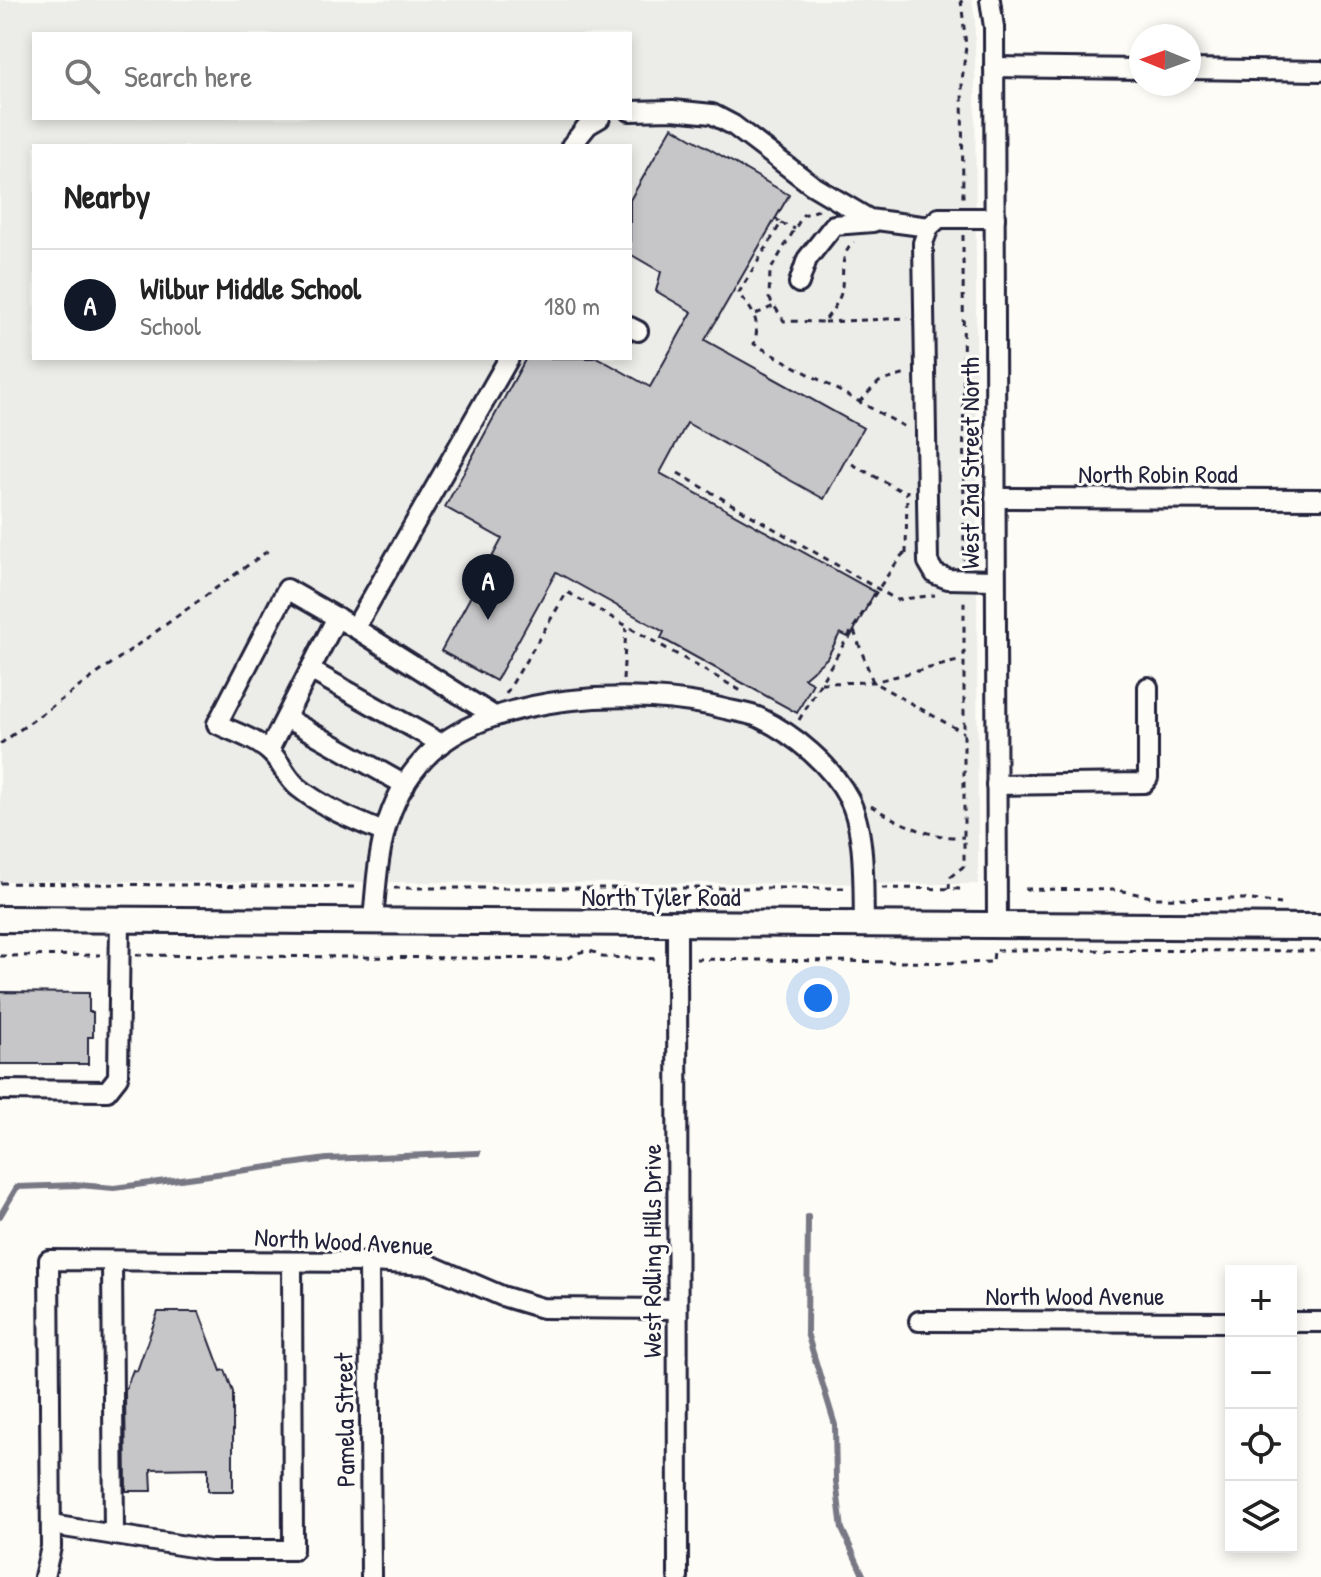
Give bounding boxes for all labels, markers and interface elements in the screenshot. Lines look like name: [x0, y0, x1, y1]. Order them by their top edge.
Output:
north arrow: [1129, 24, 1201, 96]
search box: [32, 32, 632, 120]
icon: search: [60, 54, 104, 98]
text: Search here: [124, 56, 252, 96]
text: Nearby: [64, 173, 150, 219]
text: Wilbur Middle School: [140, 268, 361, 308]
text: A: [84, 288, 96, 323]
text: 180 m: [544, 288, 600, 323]
text: School: [140, 308, 201, 343]
street label: West 2nd Street North: [952, 357, 987, 569]
street label: North Robin Road: [1078, 456, 1238, 491]
pin: A: [462, 554, 514, 620]
street label: North Tyler Road: [581, 879, 741, 914]
your location: [798, 978, 838, 1018]
street label: West Rolling Hills Drive: [634, 1144, 669, 1358]
street label: North Wood Avenue: [254, 1219, 434, 1263]
map controls: [1225, 1265, 1297, 1553]
button: +: [1225, 1265, 1297, 1337]
street label: North Wood Avenue: [985, 1278, 1165, 1313]
button: −: [1225, 1337, 1297, 1409]
street label: Pamela Street: [325, 1351, 363, 1487]
button: locate: [1225, 1409, 1297, 1481]
button: layers: [1225, 1481, 1297, 1553]

